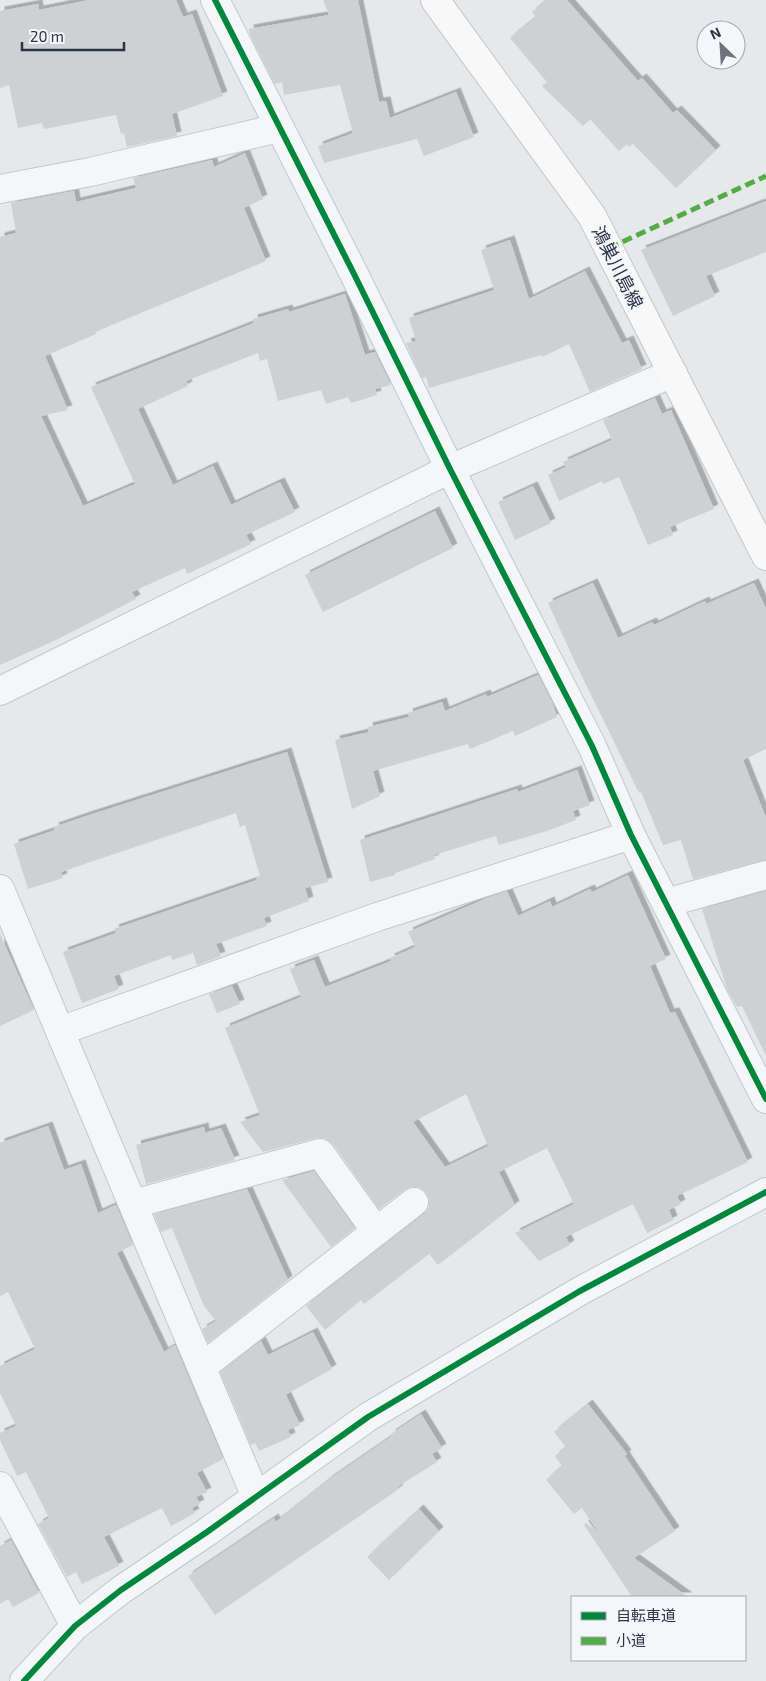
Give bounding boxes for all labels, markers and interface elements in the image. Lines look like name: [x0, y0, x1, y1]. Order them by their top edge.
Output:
scale bar: [22, 20, 125, 52]
north arrow: [696, 20, 746, 70]
text: N: [707, 23, 723, 43]
text: 20 m: [30, 27, 64, 45]
street label: 鴻巣川島線: [588, 222, 648, 312]
legend: [571, 1596, 746, 1661]
text: 自転車道: [616, 1606, 676, 1624]
text: 小道: [616, 1631, 646, 1649]

